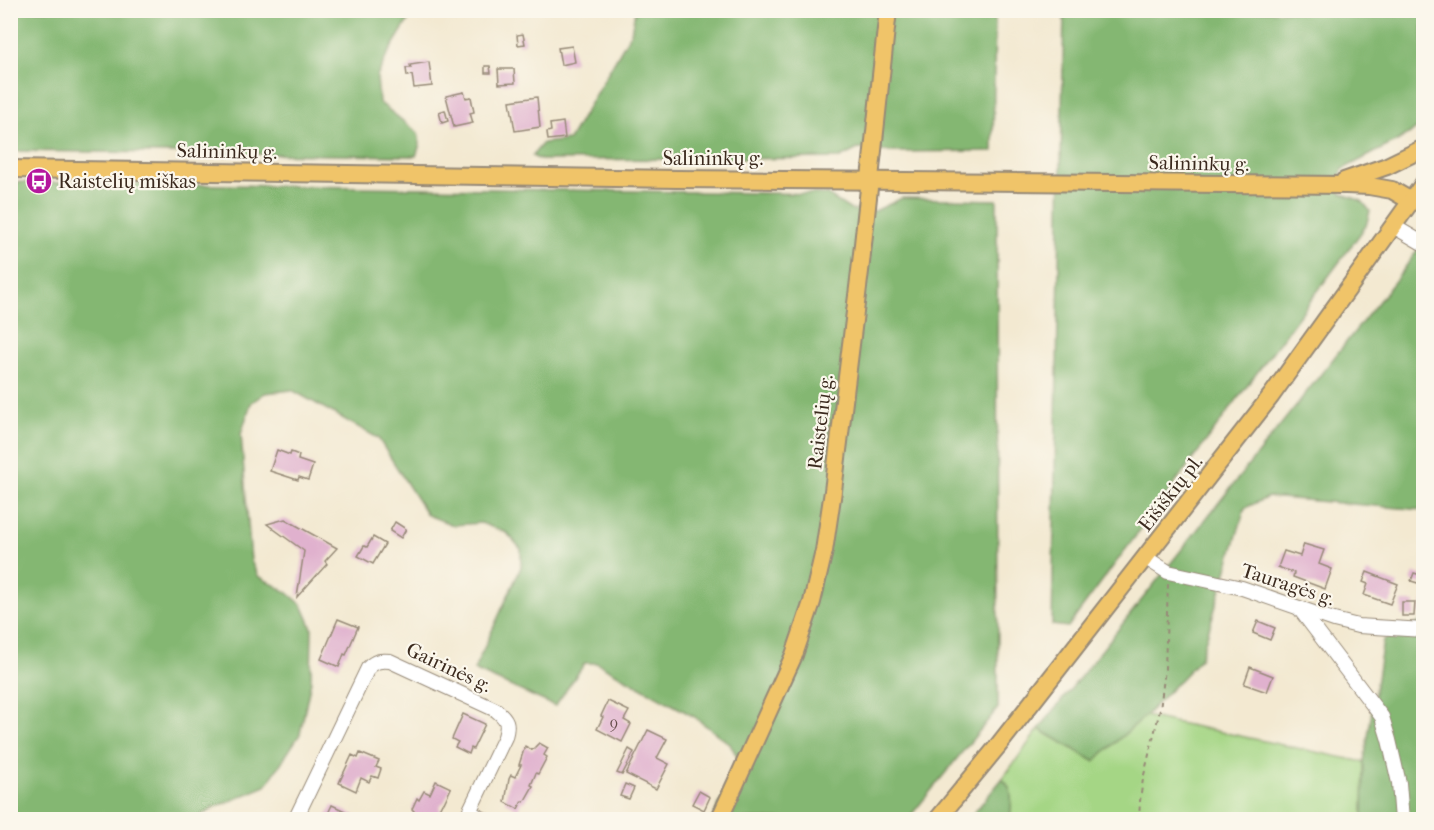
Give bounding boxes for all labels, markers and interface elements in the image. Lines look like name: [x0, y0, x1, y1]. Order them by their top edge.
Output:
street label: Salininkų g.: [176, 139, 278, 164]
street label: Salininkų g.: [663, 147, 763, 170]
street label: Salininkų g.: [1148, 151, 1250, 176]
bus stop icon: Raistelių miškas: [24, 166, 54, 196]
place label: Raistelių miškas: [58, 170, 196, 193]
street label: Raistelių g.: [803, 373, 838, 471]
street label: Eišiškių pl.: [1133, 450, 1207, 536]
street label: Tauragės g.: [1238, 559, 1338, 610]
street label: Gairinės g.: [403, 638, 495, 697]
house number: 9: [610, 713, 618, 732]

